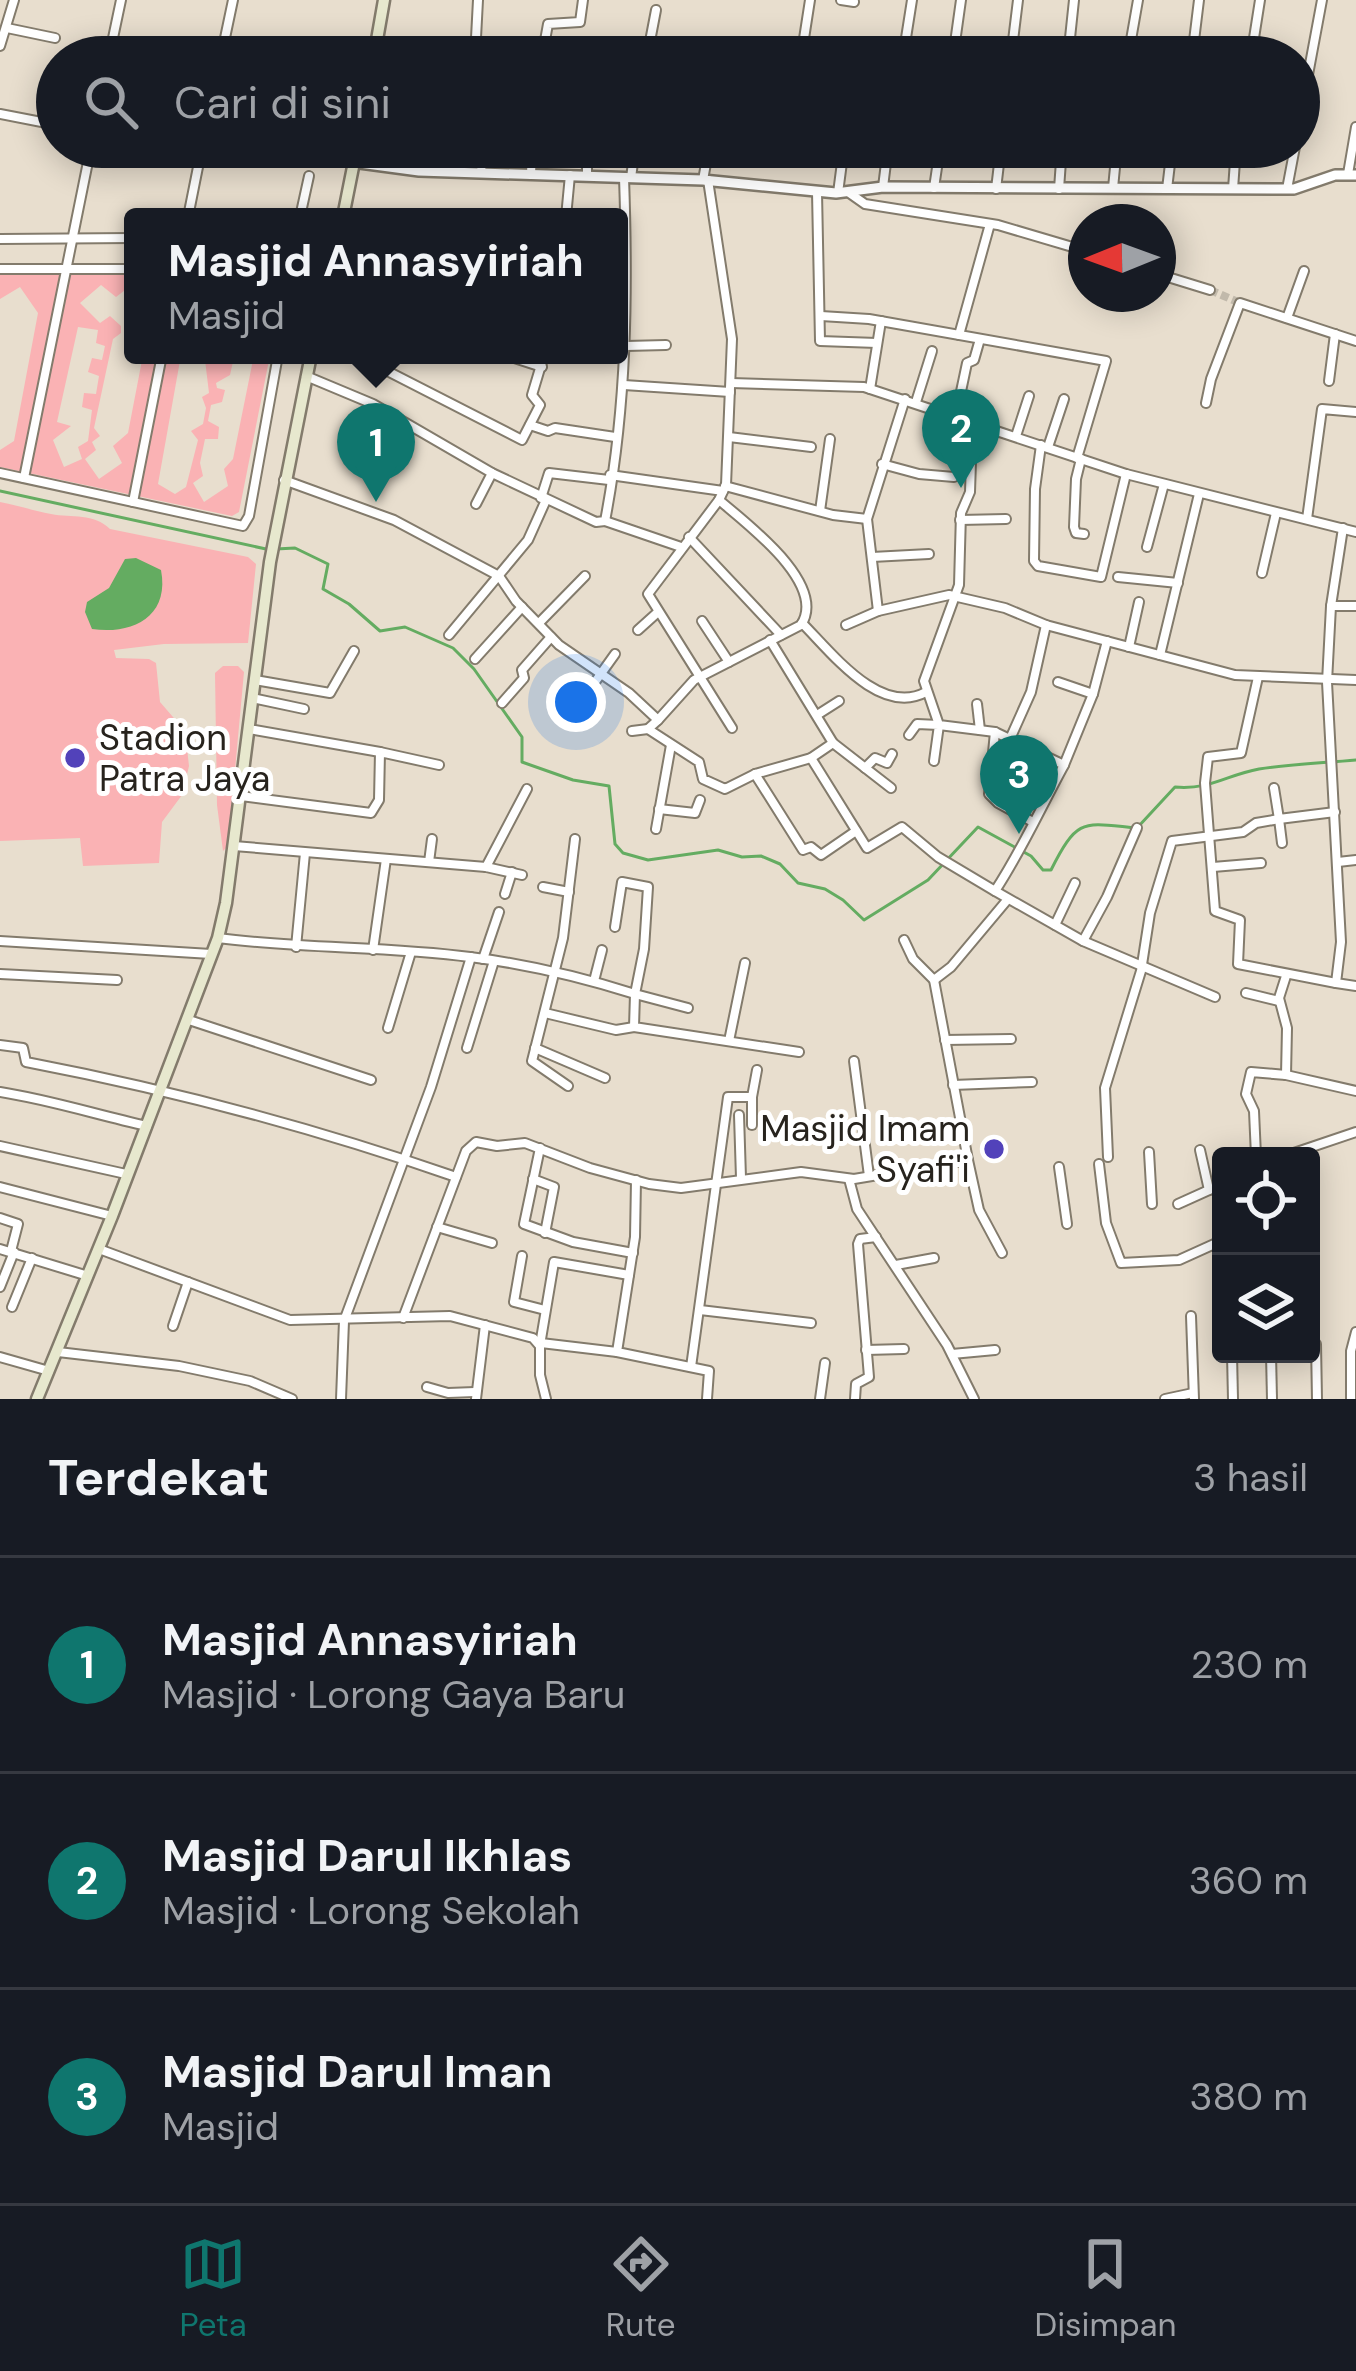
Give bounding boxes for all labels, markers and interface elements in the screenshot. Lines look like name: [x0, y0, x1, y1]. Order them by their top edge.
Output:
search box: [36, 36, 1320, 168]
icon: search: [78, 69, 144, 135]
text: Cari di sini: [174, 73, 391, 132]
north arrow: [1068, 204, 1176, 312]
popup: [124, 208, 628, 364]
text: Masjid Annasyiriah: [168, 231, 584, 290]
text: Masjid: [168, 290, 285, 341]
pin: 2: [922, 389, 1000, 488]
pin: 1: [337, 403, 415, 502]
your location: [546, 672, 606, 732]
place label: Stadion Patra Jaya: [99, 714, 270, 802]
pin: 3: [980, 735, 1058, 834]
marker: Stadion Patra Jaya: [62, 745, 88, 771]
place label: Masjid Imam Syafi'i: [760, 1105, 970, 1193]
marker: Masjid Imam Syafi'i: [981, 1136, 1007, 1162]
map controls: [1212, 1147, 1320, 1363]
button: locate: [1212, 1147, 1320, 1255]
button: layers: [1212, 1255, 1320, 1363]
text: Terdekat: [48, 1444, 269, 1511]
text: 3 hasil: [1193, 1452, 1308, 1503]
text: Masjid Annasyiriah: [162, 1610, 578, 1669]
text: 1: [80, 1639, 94, 1690]
text: 230 m: [1191, 1639, 1308, 1690]
text: Masjid · Lorong Gaya Baru: [162, 1669, 625, 1720]
text: Masjid Darul Ikhlas: [162, 1826, 572, 1885]
text: 2: [76, 1855, 98, 1906]
text: 360 m: [1189, 1855, 1308, 1906]
text: Masjid · Lorong Sekolah: [162, 1885, 580, 1936]
text: Masjid Darul Iman: [162, 2042, 553, 2101]
text: 3: [75, 2071, 99, 2122]
text: 380 m: [1189, 2071, 1308, 2122]
text: Masjid: [162, 2101, 279, 2152]
tab: Peta: [179, 2231, 247, 2346]
tab: Rute: [606, 2231, 675, 2346]
tab: Disimpan: [1034, 2231, 1177, 2346]

